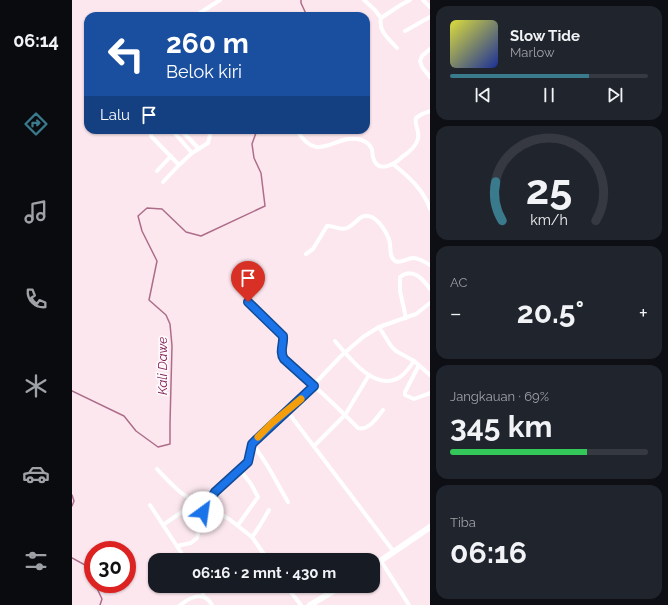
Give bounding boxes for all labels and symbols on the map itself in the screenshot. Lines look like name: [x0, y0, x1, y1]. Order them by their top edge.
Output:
pin: [231, 261, 265, 302]
water label: Kali Dawe: [155, 337, 170, 395]
position arrow: [182, 491, 224, 533]
speed limit sign: 30: [84, 541, 136, 593]

